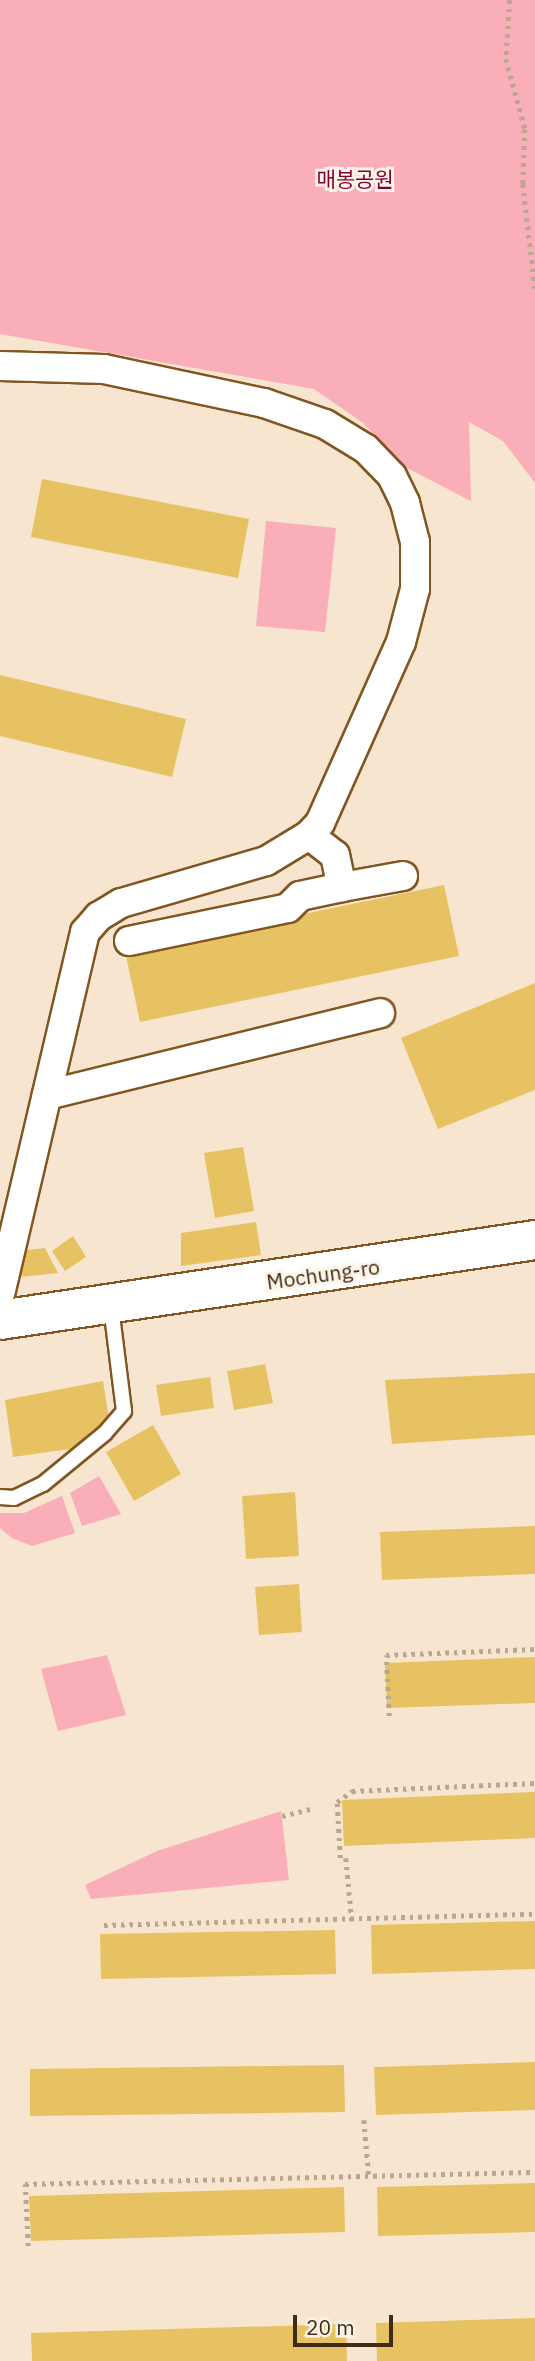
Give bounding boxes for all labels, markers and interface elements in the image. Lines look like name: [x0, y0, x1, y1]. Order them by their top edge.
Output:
park label: 매봉공원: [316, 166, 394, 192]
street label: Mochung-ro: [265, 1254, 381, 1294]
scale bar: [297, 2302, 397, 2346]
text: 20 m: [306, 2313, 355, 2341]

